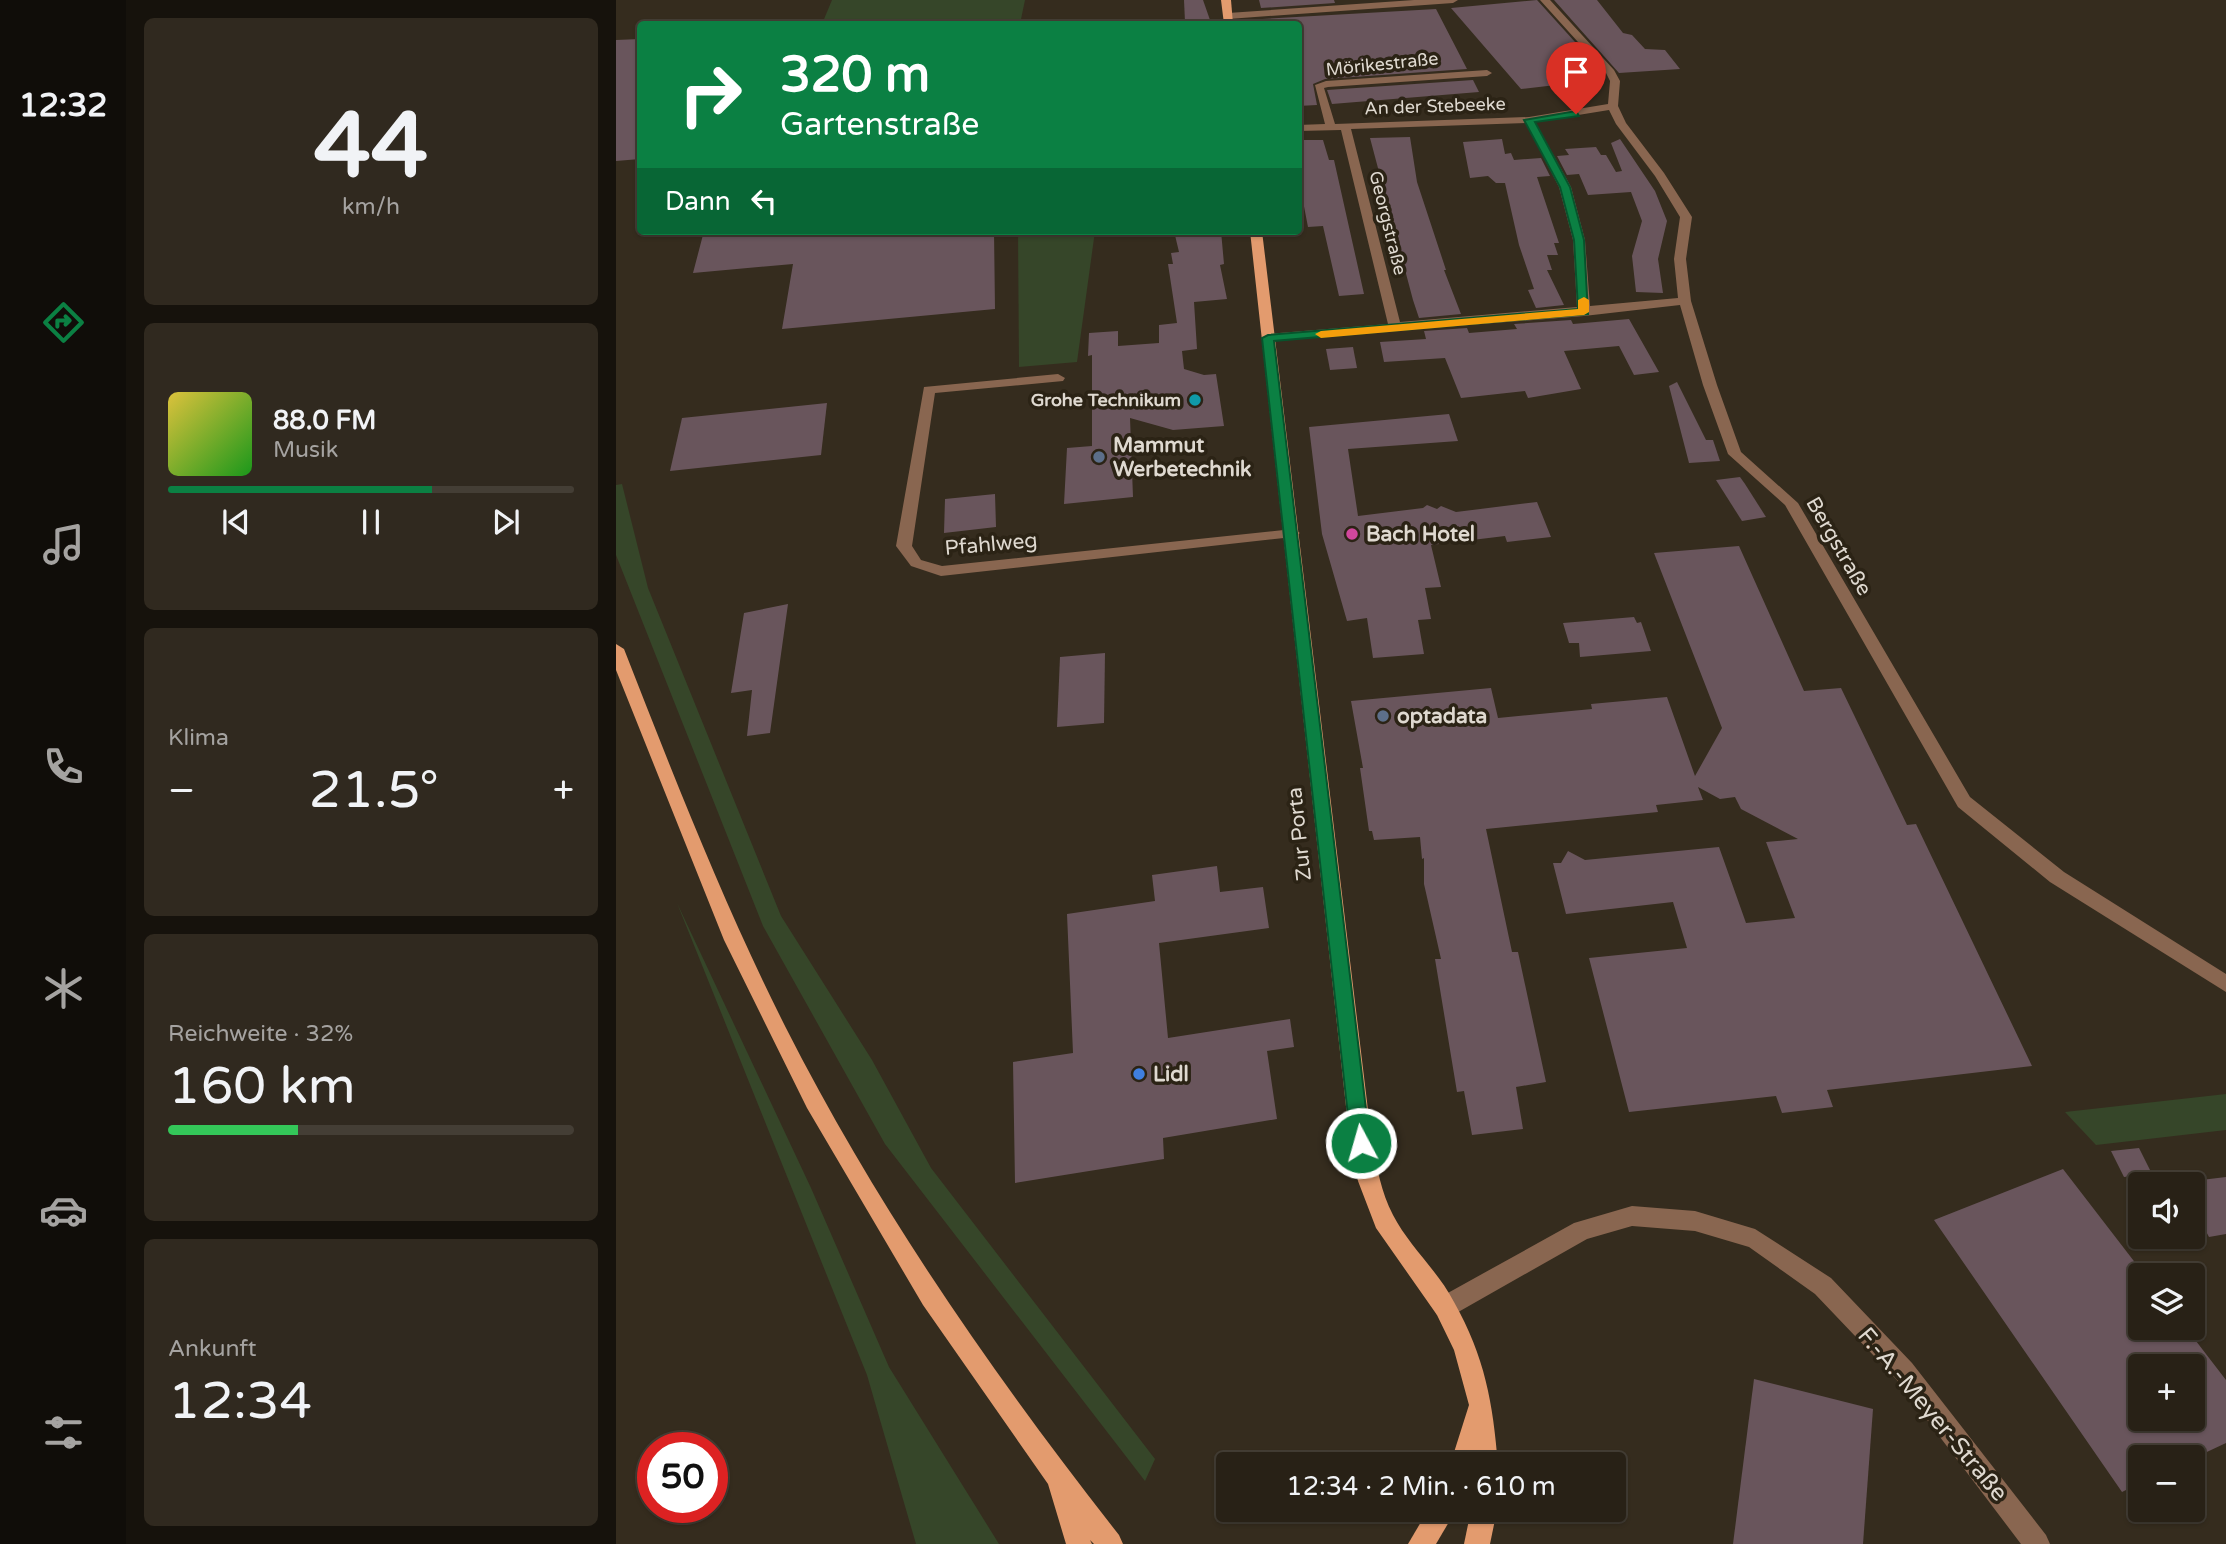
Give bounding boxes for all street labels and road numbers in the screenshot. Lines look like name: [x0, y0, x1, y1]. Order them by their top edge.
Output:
street label: Mörikestraße: [1325, 47, 1439, 81]
street label: An der Stebeeke: [1364, 93, 1506, 119]
street label: Georgstraße: [1364, 169, 1412, 277]
street label: Bergstraße: [1800, 492, 1877, 600]
street label: Pfahlweg: [944, 528, 1039, 561]
street label: Zur Porta: [1282, 786, 1317, 882]
street label: F.-A.-Meyer-Straße: [1851, 1322, 2014, 1507]

